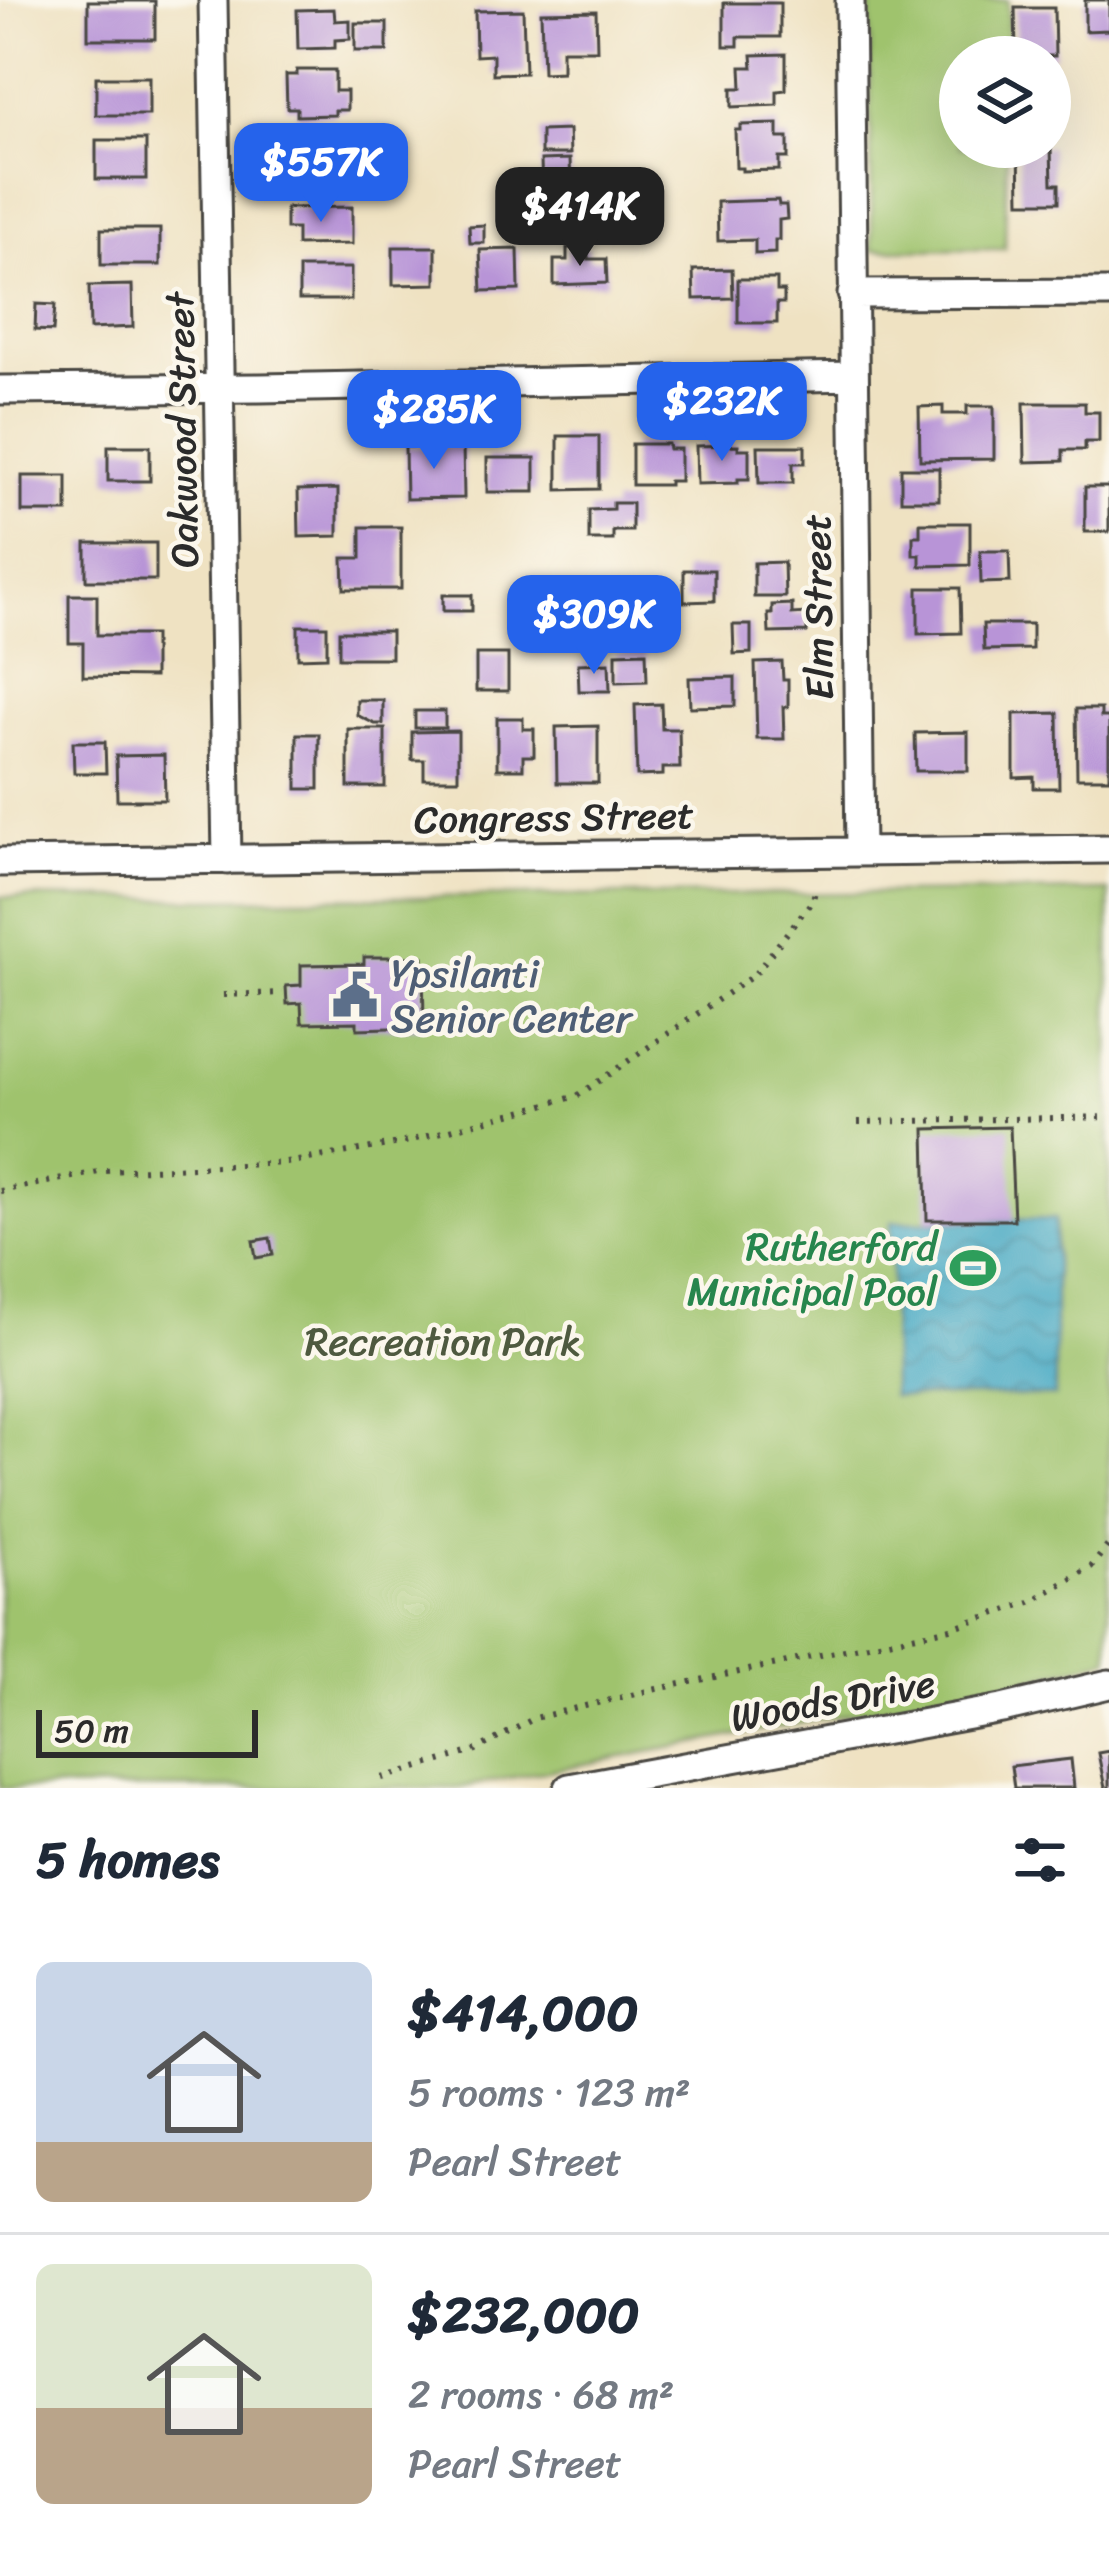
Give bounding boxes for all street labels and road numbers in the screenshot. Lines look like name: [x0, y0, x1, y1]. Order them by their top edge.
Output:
street label: Oakwood Street: [145, 290, 219, 568]
street label: Elm Street: [782, 513, 854, 701]
street label: Congress Street: [413, 780, 695, 854]
street label: Woods Drive: [725, 1648, 941, 1752]

